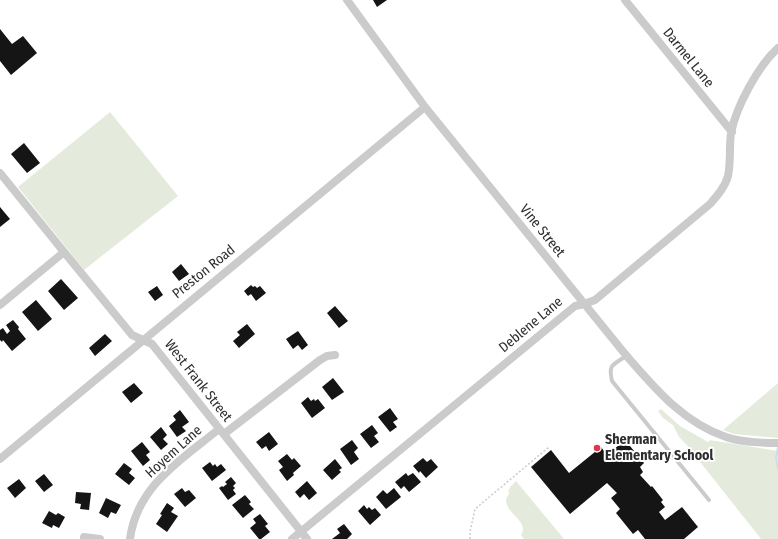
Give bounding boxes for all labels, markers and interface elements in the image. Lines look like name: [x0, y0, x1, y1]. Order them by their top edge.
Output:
street label: Darmel Lane: [659, 25, 717, 91]
street label: Vine Street: [516, 201, 568, 261]
street label: Preston Road: [169, 242, 239, 302]
street label: Deblene Lane: [496, 294, 566, 356]
street label: West Frank Street: [161, 337, 235, 425]
street label: Hoyem Lane: [142, 422, 206, 482]
place label: Sherman Elementary School: [605, 432, 713, 464]
marker: Sherman Elementary School: [592, 443, 602, 453]

